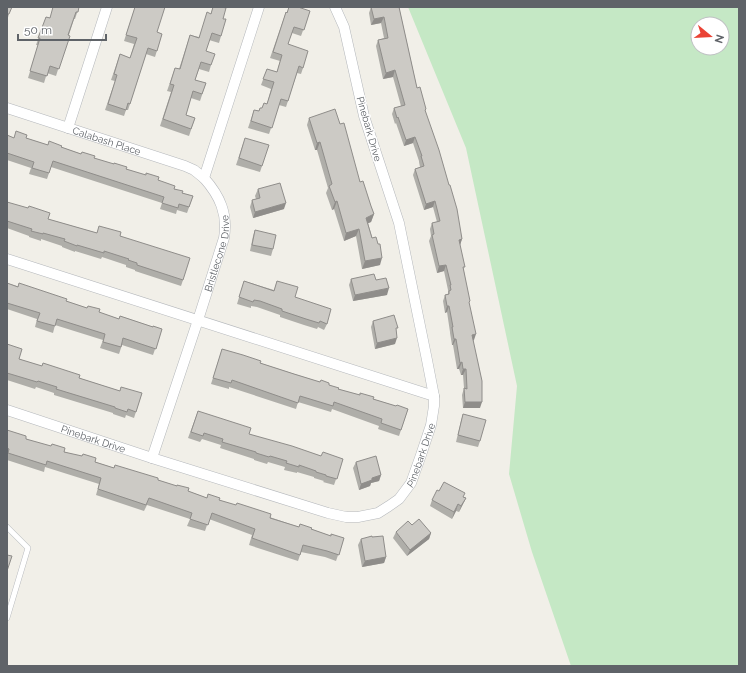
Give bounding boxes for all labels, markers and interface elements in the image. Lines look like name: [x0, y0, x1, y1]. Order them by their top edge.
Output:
scale bar: [18, 16, 106, 42]
north arrow: [690, 16, 730, 56]
text: 50 m: [24, 23, 52, 37]
text: N: [712, 33, 727, 45]
street label: Pinebark Drive: [354, 95, 384, 163]
street label: Calabash Place: [71, 124, 142, 157]
street label: Bristlecone Drive: [202, 214, 231, 293]
street label: Pinebark Drive: [404, 421, 437, 489]
street label: Pinebark Drive: [60, 423, 127, 454]

